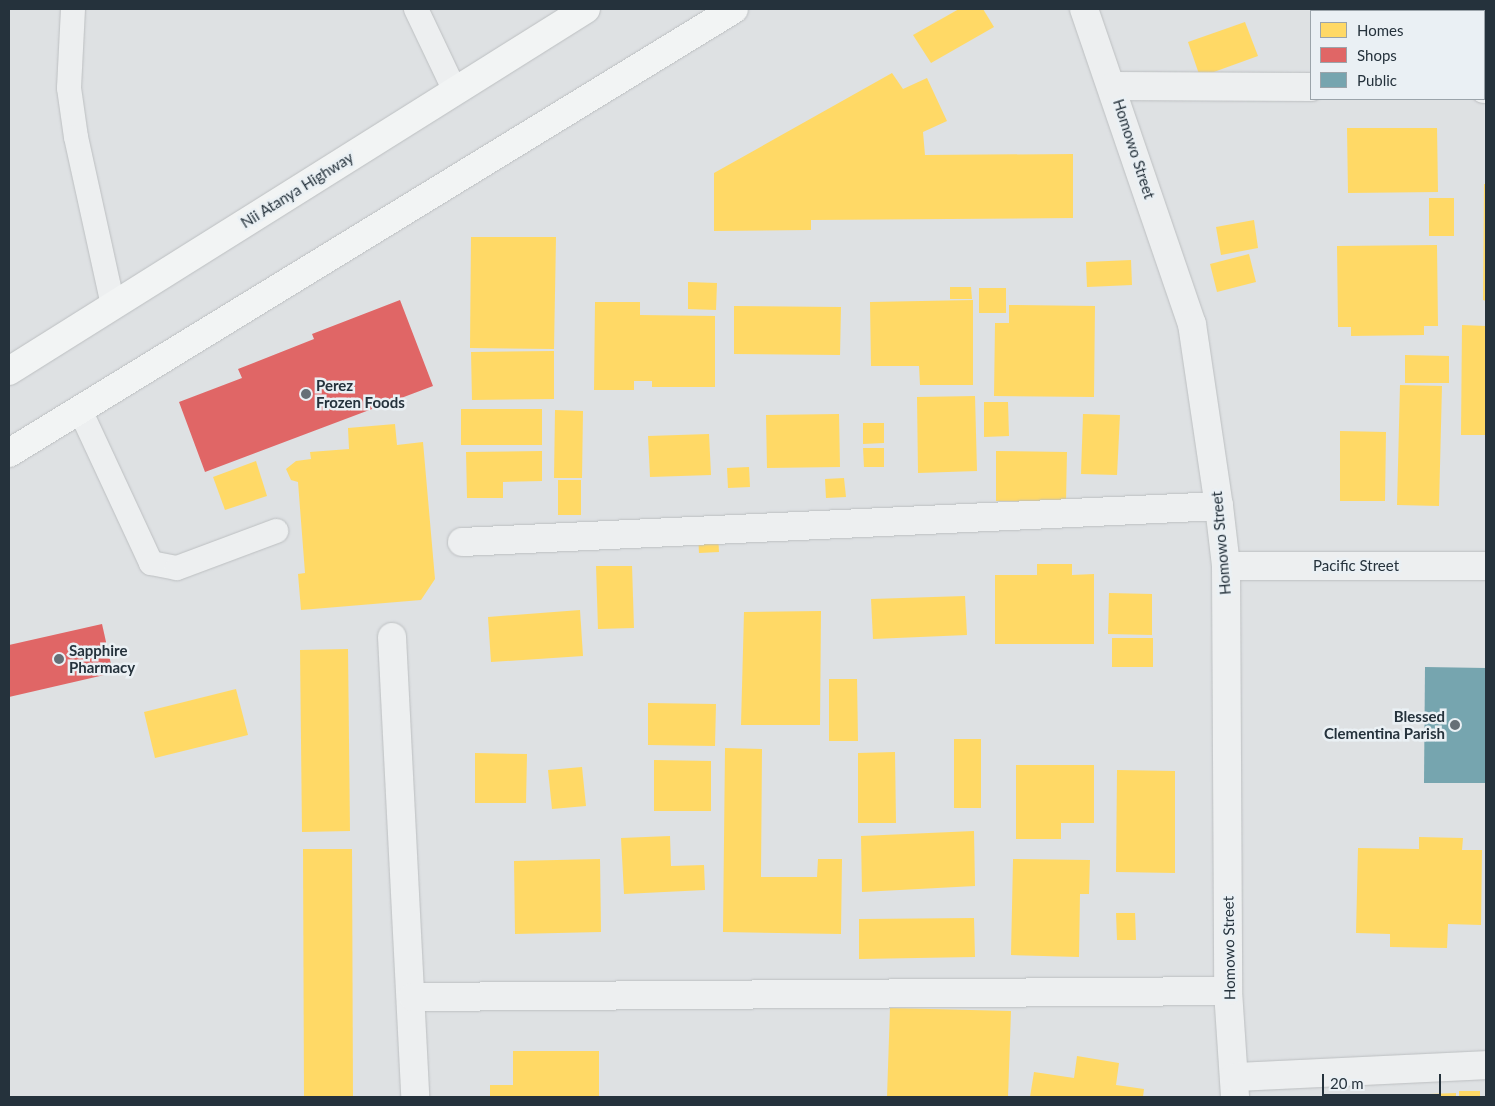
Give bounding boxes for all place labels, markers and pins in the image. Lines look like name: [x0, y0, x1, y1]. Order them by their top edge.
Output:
place label: Perez Frozen Foods: [316, 376, 405, 411]
marker: Perez Frozen Foods: [300, 388, 312, 400]
place label: Sapphire Pharmacy: [69, 641, 135, 676]
marker: Sapphire Pharmacy: [53, 653, 65, 665]
place label: Blessed Clementina Parish: [1324, 707, 1445, 742]
marker: Blessed Clementina Parish: [1449, 719, 1461, 731]

